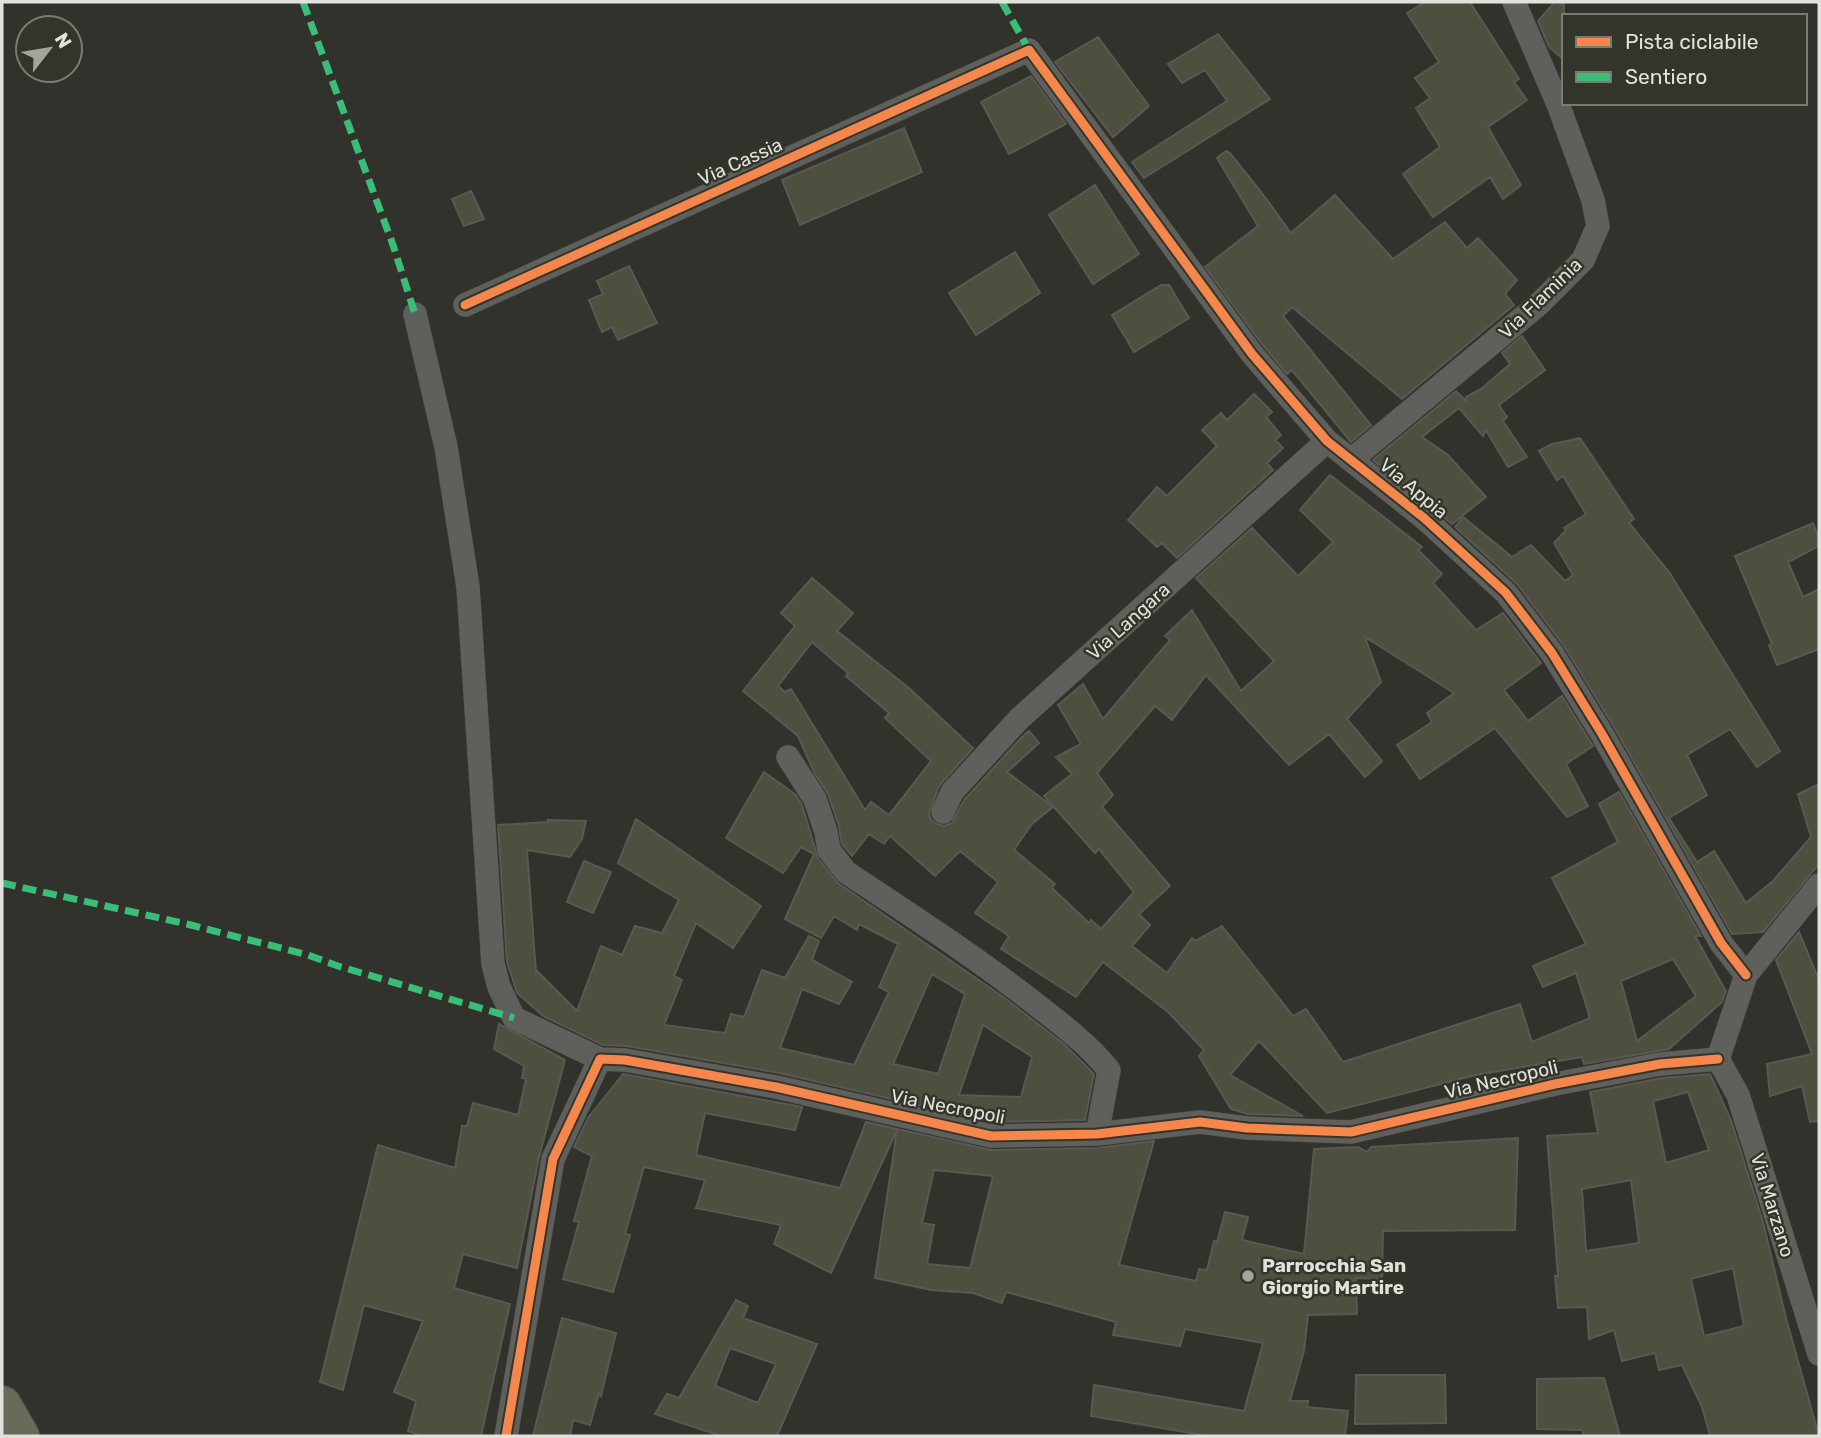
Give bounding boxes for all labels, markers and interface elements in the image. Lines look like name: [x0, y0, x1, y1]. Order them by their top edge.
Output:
north arrow: [14, 14, 84, 84]
legend: [1562, 14, 1807, 105]
text: N: [50, 29, 77, 52]
text: Pista ciclabile: [1625, 29, 1759, 54]
text: Sentiero: [1625, 64, 1707, 89]
street label: Via Cassia: [695, 133, 786, 190]
street label: Via Flaminia: [1494, 253, 1587, 344]
street label: Via Appia: [1375, 453, 1453, 524]
street label: Via Langara: [1082, 578, 1175, 665]
street label: Via Necropoli: [1442, 1055, 1560, 1104]
street label: Via Necropoli: [889, 1084, 1007, 1129]
street label: Via Marzano: [1746, 1150, 1799, 1260]
place label: Parrocchia San Giorgio Martire: [1262, 1254, 1406, 1299]
marker: Parrocchia San Giorgio Martire: [1240, 1268, 1256, 1284]

